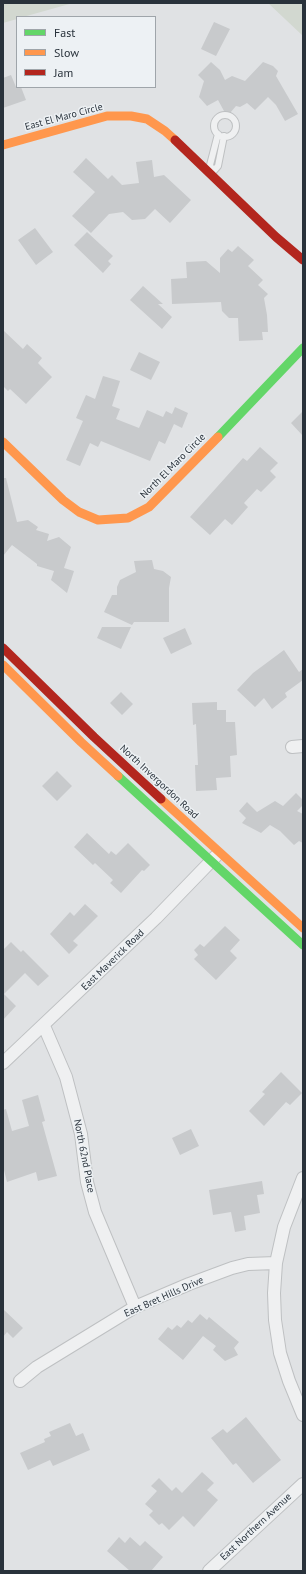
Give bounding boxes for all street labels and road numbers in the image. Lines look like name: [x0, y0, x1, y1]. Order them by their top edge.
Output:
street label: East El Maro Circle: [24, 101, 104, 133]
street label: North El Maro Circle: [138, 431, 208, 501]
street label: North Invergordon Road: [117, 742, 201, 822]
street label: East Maverick Road: [79, 927, 147, 993]
street label: North 62nd Place: [71, 1118, 97, 1194]
street label: East Bret Hills Drive: [123, 1274, 205, 1320]
street label: East Northern Avenue: [218, 1491, 294, 1563]

